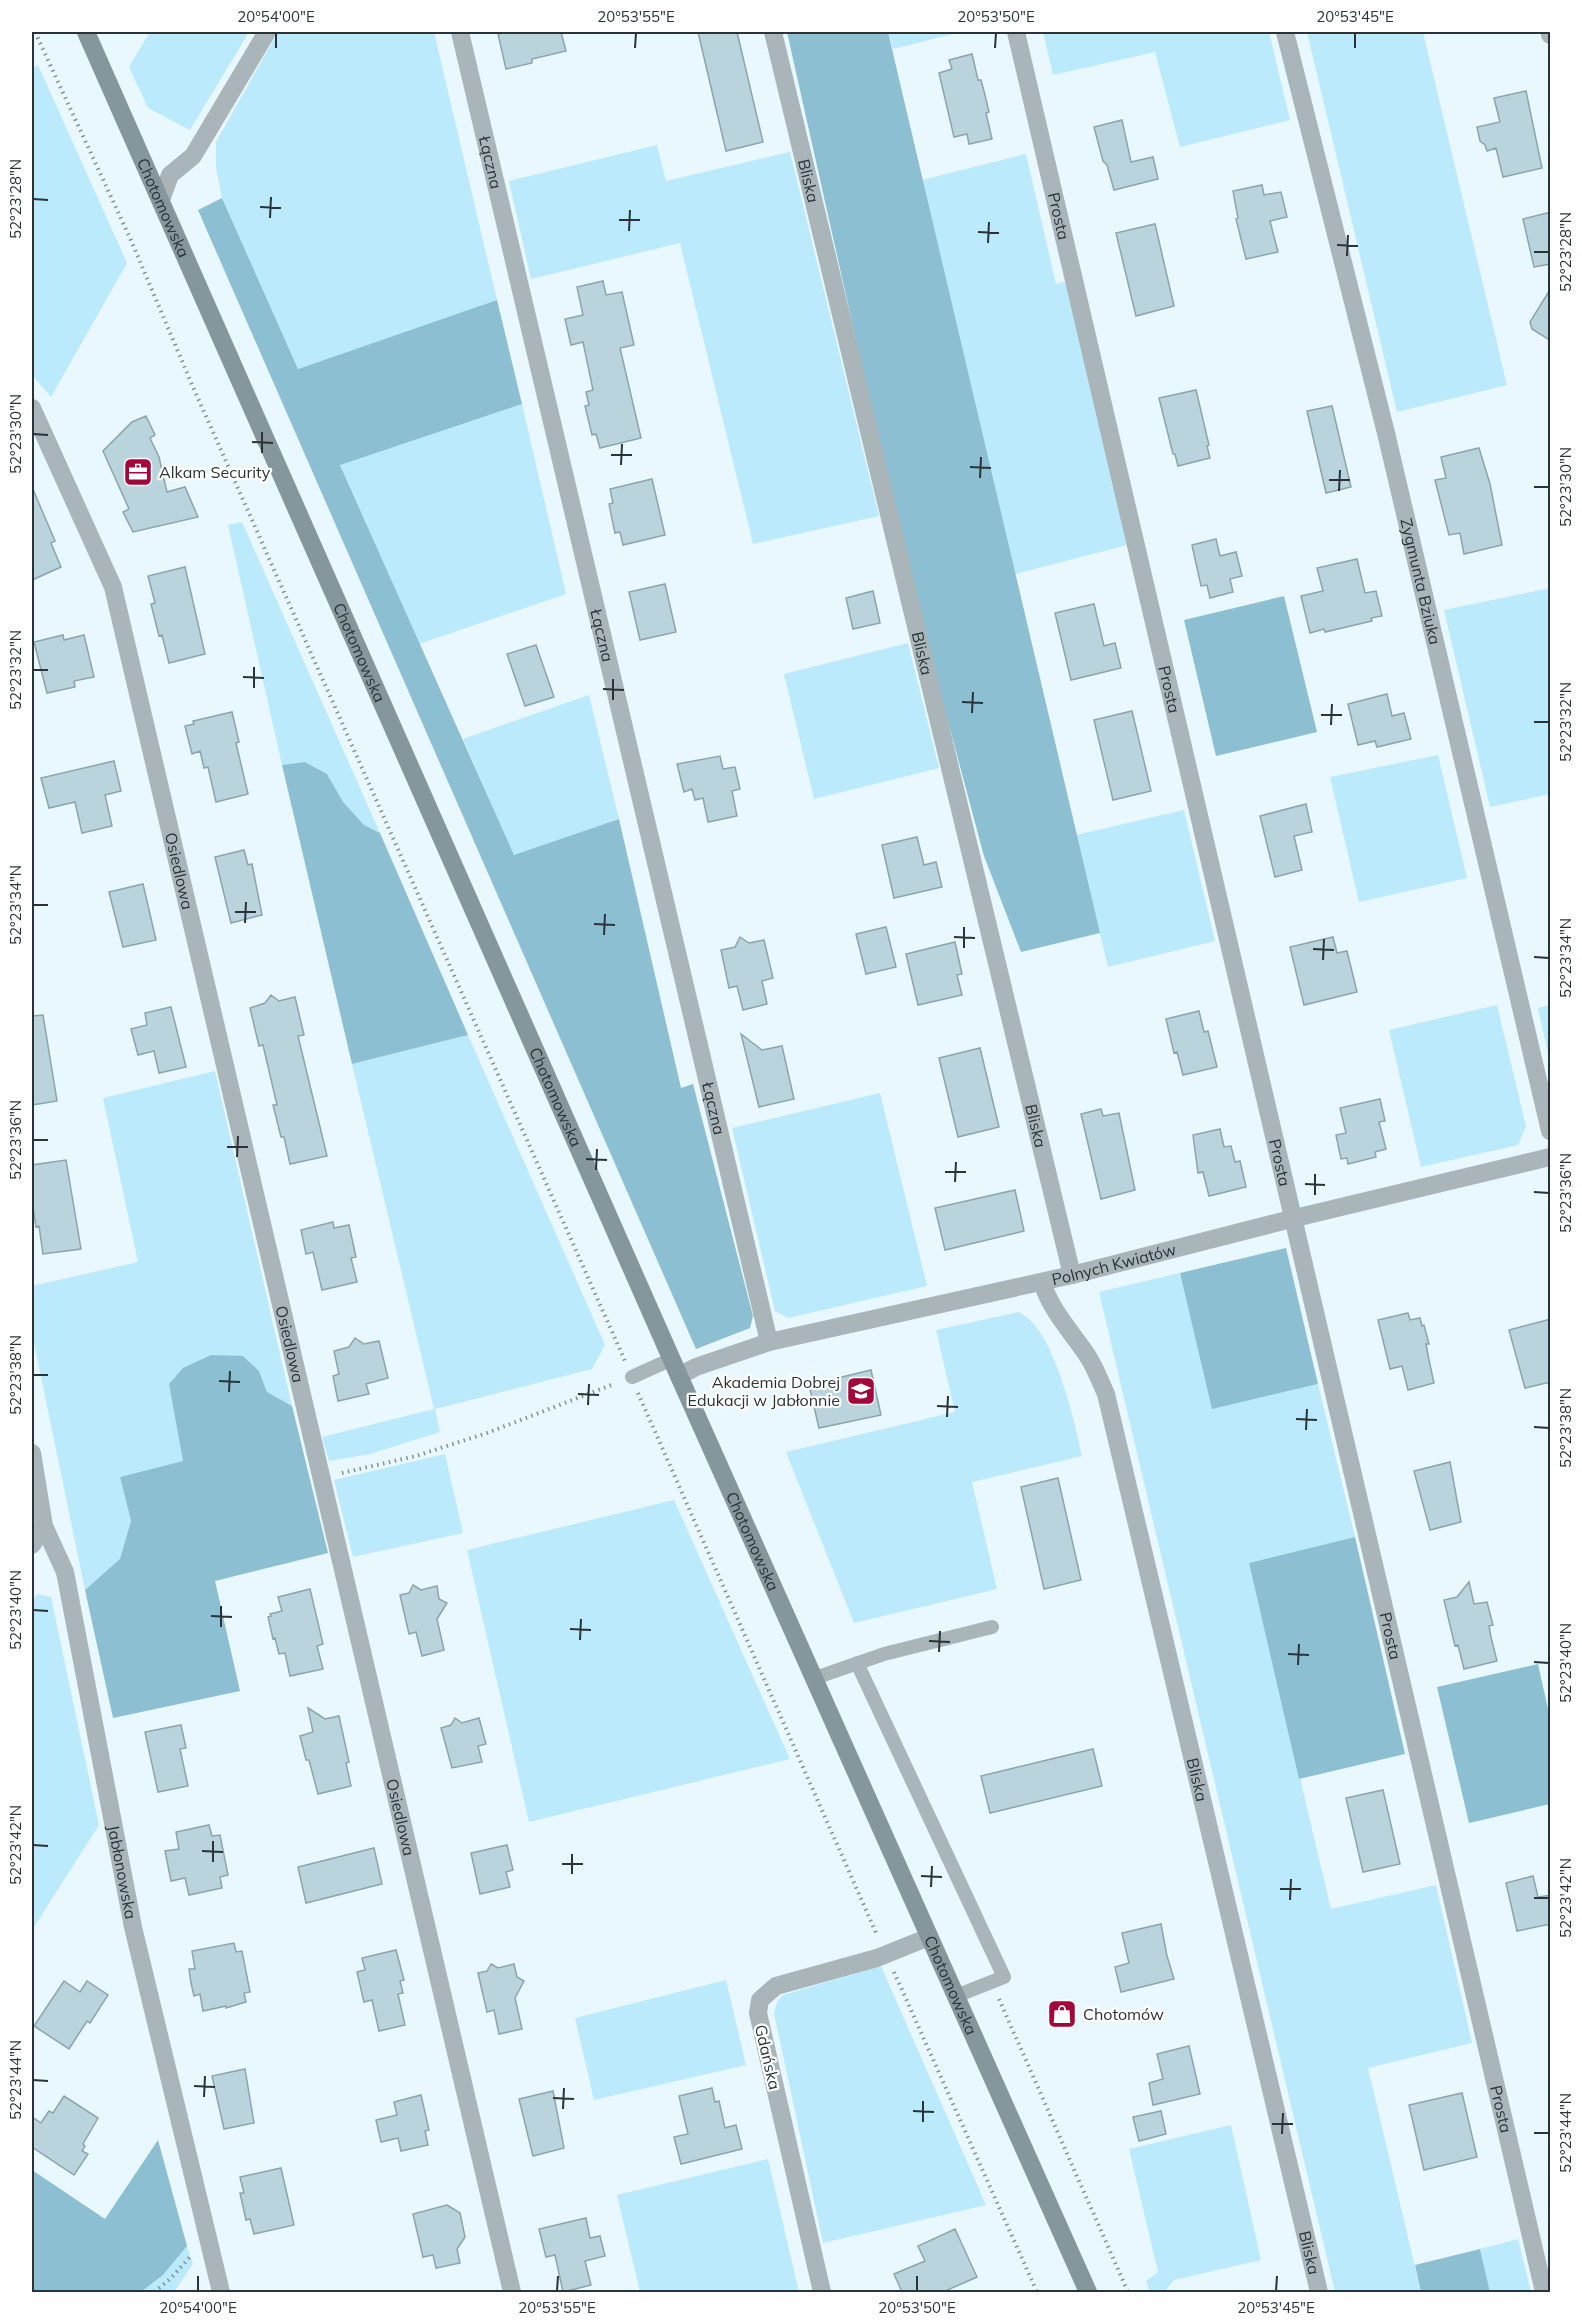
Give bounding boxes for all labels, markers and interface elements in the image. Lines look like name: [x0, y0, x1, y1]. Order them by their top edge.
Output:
text: 20°54'00"E: [237, 7, 315, 26]
text: 20°53'55"E: [597, 7, 675, 26]
text: 20°53'50"E: [957, 7, 1035, 26]
text: 20°53'45"E: [1316, 7, 1394, 26]
street label: Łączna: [475, 133, 507, 191]
street label: Chotomowska: [133, 155, 194, 260]
street label: Bliska: [794, 157, 824, 205]
text: 52°23'28"N: [6, 159, 25, 239]
street label: Prosta: [1044, 190, 1074, 242]
text: 52°23'28"N: [1556, 212, 1575, 292]
text: 52°23'30"N: [6, 394, 25, 474]
text: 52°23'30"N: [1556, 447, 1575, 527]
office icon: Alkam Security: [122, 456, 154, 488]
place label: Alkam Security: [159, 462, 271, 482]
street label: Zygmunta Bziuka: [1396, 516, 1445, 647]
street label: Chotomowska: [329, 599, 390, 705]
street label: Łączna: [586, 606, 618, 664]
street label: Bliska: [908, 629, 937, 677]
text: 52°23'32"N: [6, 630, 25, 710]
street label: Prosta: [1154, 664, 1185, 715]
text: 52°23'32"N: [1556, 682, 1575, 762]
street label: Osiedlowa: [161, 830, 198, 911]
text: 52°23'34"N: [6, 865, 25, 945]
text: 52°23'34"N: [1556, 918, 1575, 998]
street label: Chotomowska: [525, 1044, 587, 1150]
street label: Łączna: [698, 1079, 730, 1137]
text: 52°23'36"N: [6, 1100, 25, 1180]
street label: Bliska: [1021, 1102, 1051, 1150]
street label: Prosta: [1265, 1137, 1295, 1188]
text: 52°23'36"N: [1556, 1153, 1575, 1233]
street label: Polnych Kwiatów: [1050, 1239, 1178, 1289]
street label: Osiedlowa: [271, 1304, 309, 1385]
text: 52°23'38"N: [6, 1335, 25, 1415]
place label: Akademia Dobrej Edukacji w Jabłonnie: [688, 1372, 840, 1410]
school or university icon: Akademia Dobrej Edukacji w Jabłonnie: [845, 1375, 877, 1407]
text: 52°23'38"N: [1556, 1388, 1575, 1468]
street label: Chotomowska: [722, 1489, 784, 1594]
text: 52°23'40"N: [6, 1570, 25, 1650]
street label: Prosta: [1375, 1610, 1406, 1662]
text: 52°23'40"N: [1556, 1623, 1575, 1703]
street label: Bliska: [1183, 1756, 1212, 1804]
street label: Osiedlowa: [382, 1777, 420, 1858]
text: 52°23'42"N: [6, 1805, 25, 1885]
street label: Jabłonowska: [104, 1823, 141, 1921]
text: 52°23'42"N: [1556, 1858, 1575, 1938]
street label: Chotomowska: [920, 1932, 982, 2038]
shop icon: Chotomów: [1046, 1998, 1078, 2030]
place label: Chotomów: [1083, 2004, 1164, 2024]
street label: Gdańska: [751, 2023, 785, 2091]
text: 52°23'44"N: [6, 2040, 25, 2120]
street label: Prosta: [1486, 2083, 1516, 2135]
text: 52°23'44"N: [1556, 2093, 1575, 2173]
street label: Bliska: [1295, 2229, 1324, 2276]
text: 20°54'00"E: [159, 2298, 237, 2317]
text: 20°53'55"E: [518, 2298, 596, 2317]
text: 20°53'50"E: [878, 2298, 956, 2317]
text: 20°53'45"E: [1237, 2298, 1315, 2317]

